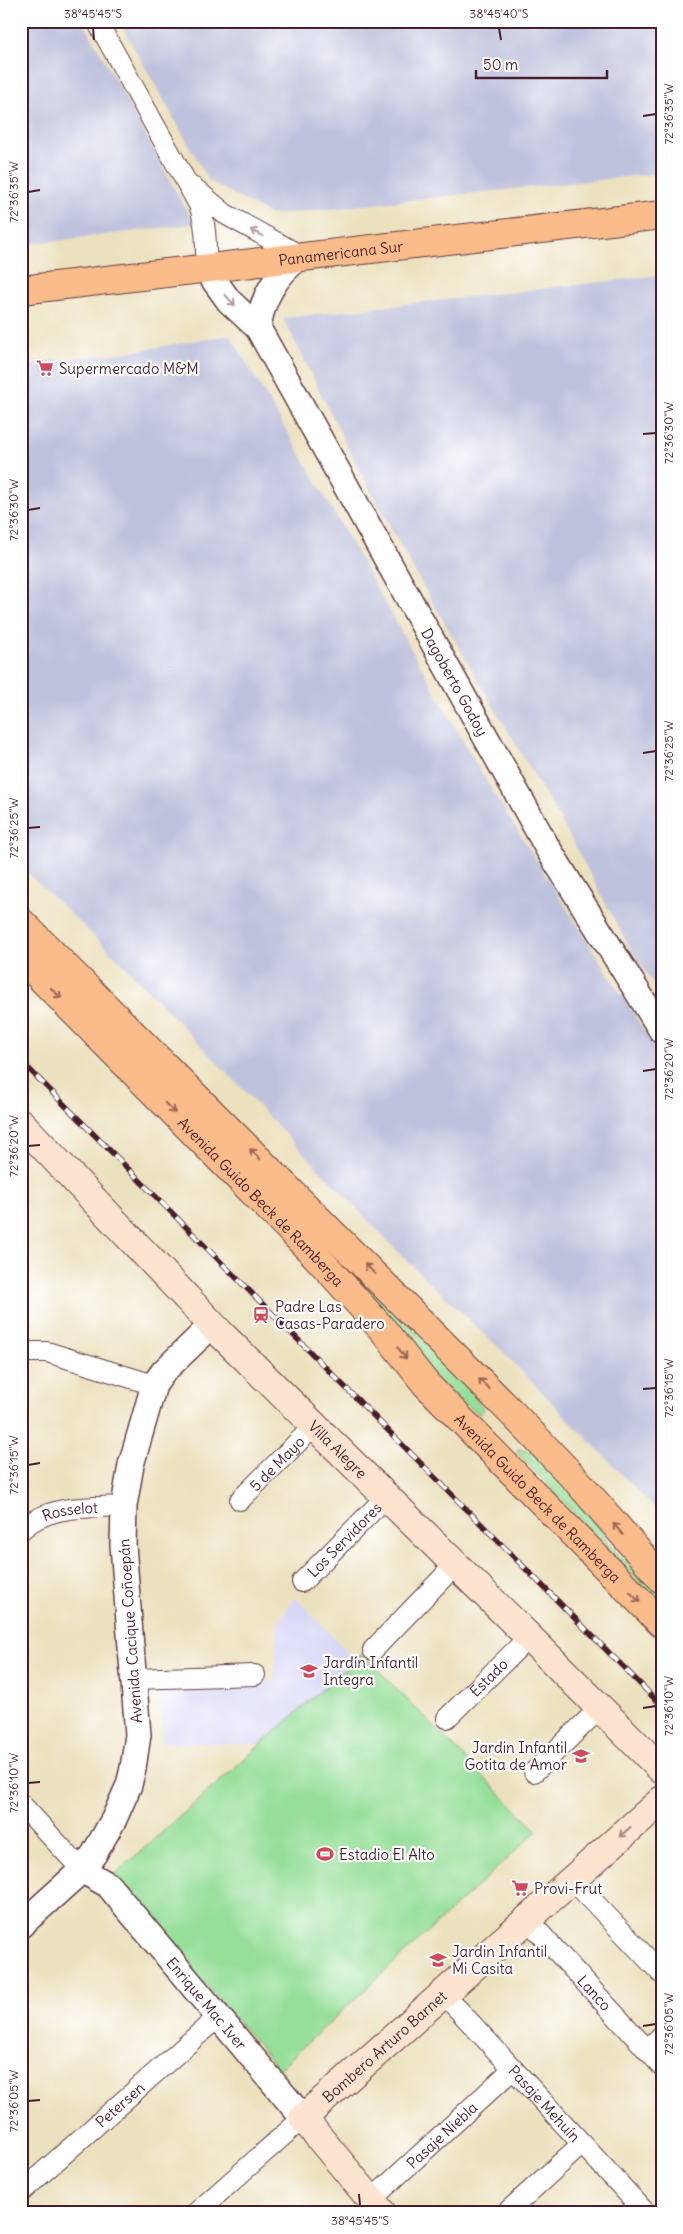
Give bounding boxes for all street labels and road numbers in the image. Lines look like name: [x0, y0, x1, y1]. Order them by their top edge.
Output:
street label: Panamericana Sur: [277, 236, 404, 269]
street label: Dagoberto Godoy: [417, 624, 493, 739]
street label: Avenida Guido Beck de Ramberga: [174, 1113, 349, 1290]
street label: Avenida Guido Beck de Ramberga: [451, 1409, 626, 1587]
street label: Villa Alegre: [305, 1416, 371, 1482]
street label: 5 de Mayo: [245, 1432, 308, 1495]
street label: Rosselot: [39, 1497, 98, 1525]
street label: Los Servidores: [303, 1498, 385, 1581]
street label: Avenida Cacique Coñoepán: [114, 1538, 146, 1724]
street label: Estado: [465, 1654, 511, 1700]
street label: Enrique Mac Iver: [163, 1953, 251, 2053]
street label: Lanco: [574, 1971, 616, 2014]
street label: Bombero Arturo Barnet: [318, 1986, 450, 2106]
street label: Pasaje Mehuín: [505, 2061, 585, 2146]
street label: Petersen: [91, 2077, 148, 2131]
street label: Pasaje Niebla: [402, 2097, 481, 2172]

